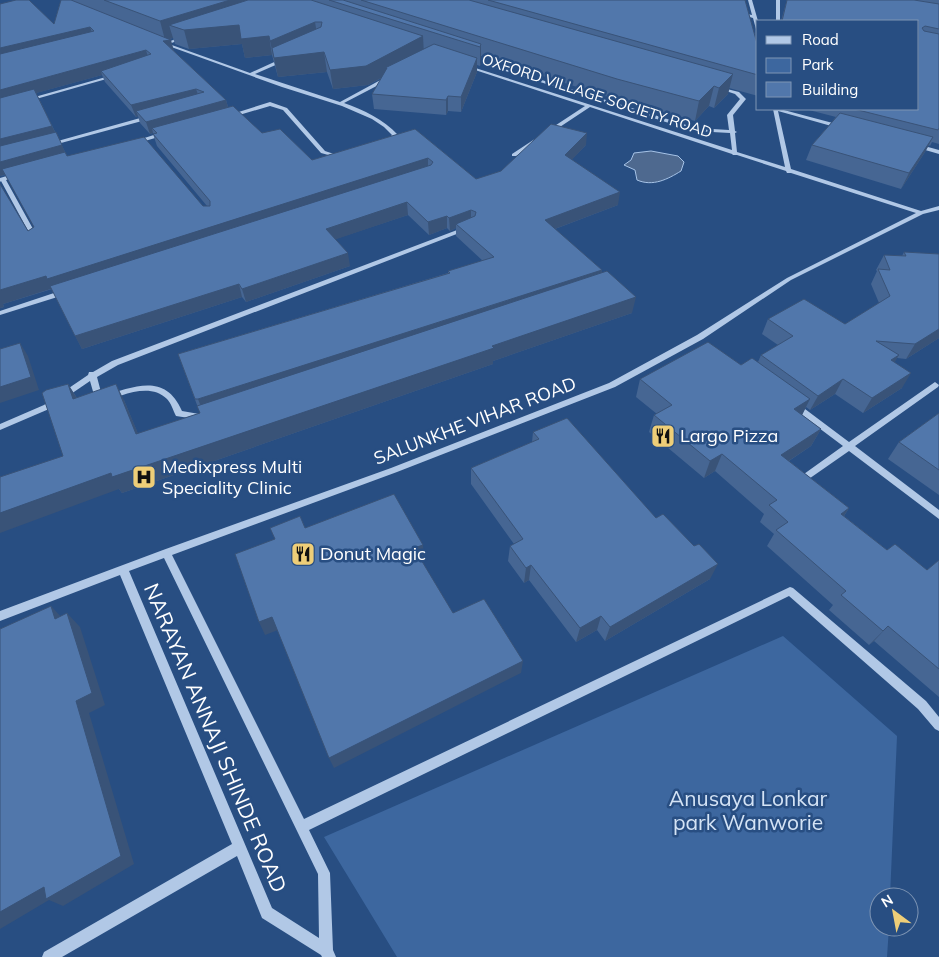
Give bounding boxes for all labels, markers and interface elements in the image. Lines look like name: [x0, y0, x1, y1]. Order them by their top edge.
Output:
legend: [756, 20, 919, 110]
text: Road: [802, 30, 839, 49]
street label: OXFORD VILLAGE SOCIETY ROAD: [480, 49, 715, 142]
text: Park: [802, 55, 834, 74]
text: Building: [802, 80, 858, 99]
street label: SALUNKHE VIHAR ROAD: [370, 371, 579, 470]
restaurant icon: Largo Pizza: [650, 423, 676, 449]
place label: Largo Pizza: [680, 424, 778, 447]
place label: Medixpress Multi Speciality Clinic: [162, 455, 302, 499]
hospital icon: Medixpress Multi Speciality Clinic: [131, 464, 157, 490]
restaurant icon: Donut Magic: [290, 541, 316, 567]
place label: Donut Magic: [320, 542, 426, 565]
street label: NARAYAN ANNAJI SHINDE ROAD: [139, 579, 293, 896]
park label: Anusaya Lonkar park Wanworie: [669, 785, 828, 835]
north arrow: [869, 887, 919, 937]
text: N: [878, 891, 896, 911]

